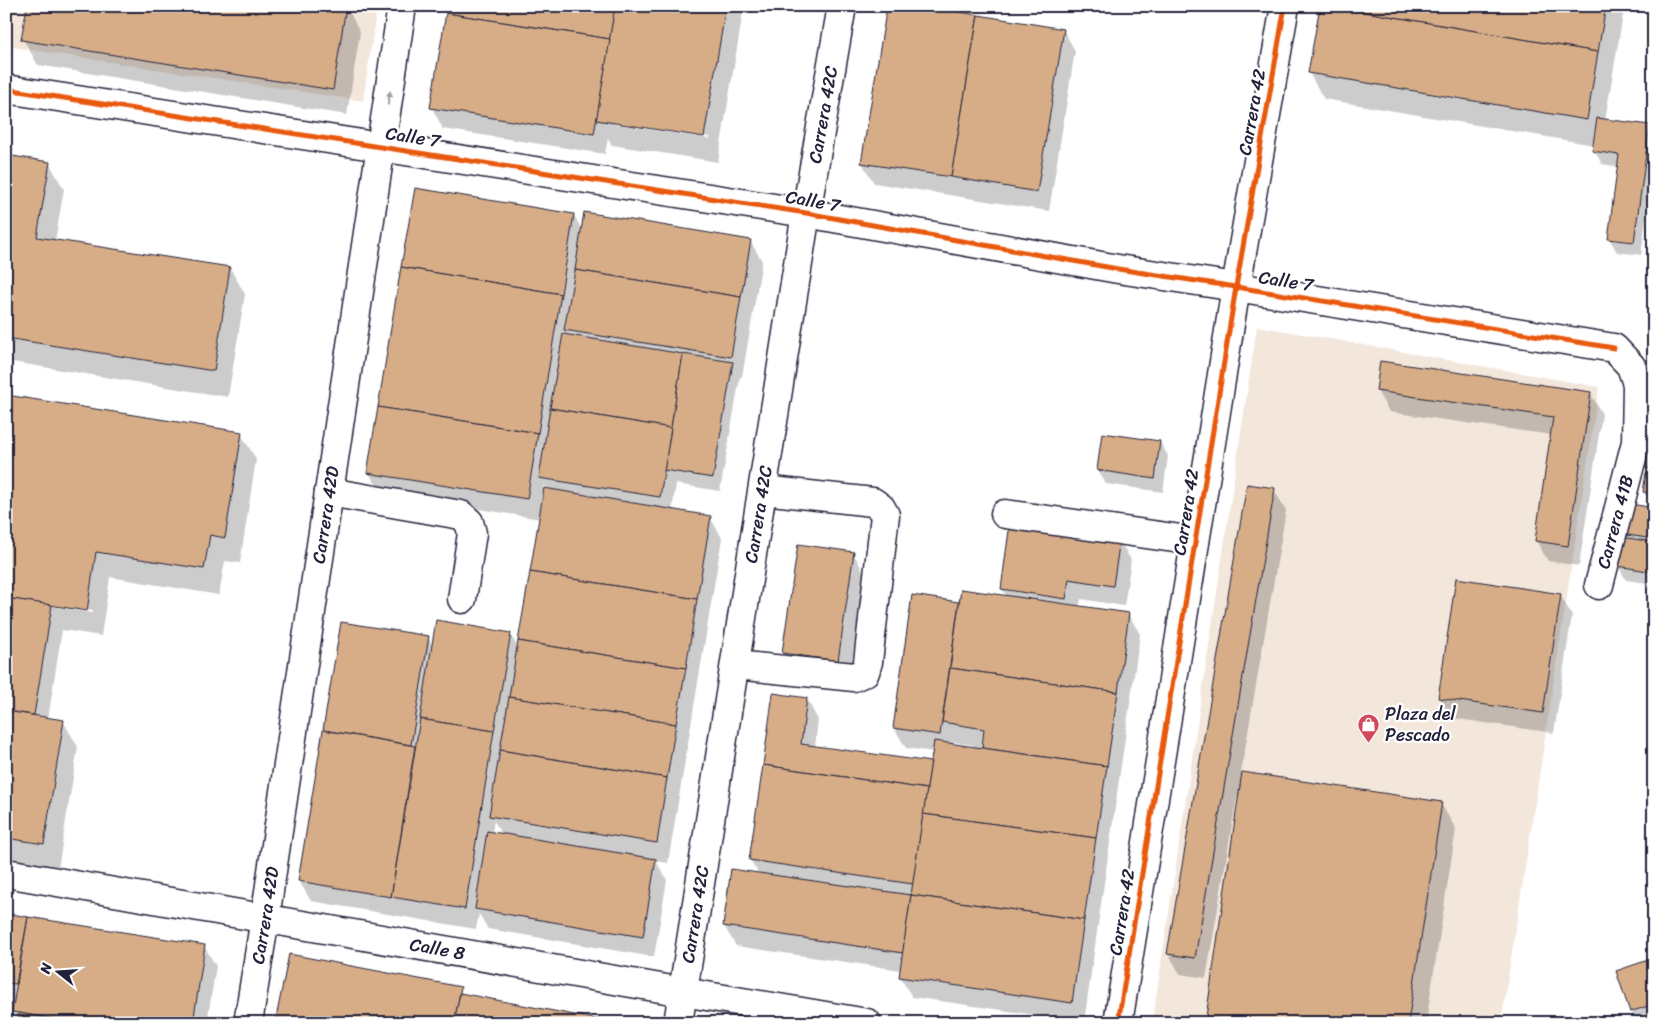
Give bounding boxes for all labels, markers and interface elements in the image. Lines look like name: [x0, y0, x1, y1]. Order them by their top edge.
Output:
street label: Carrera 42C: [799, 63, 847, 166]
street label: Carrera 42: [1229, 66, 1275, 158]
one-way arrow: [385, 89, 393, 105]
street label: Calle 7: [383, 117, 444, 157]
street label: Calle 7: [783, 180, 844, 222]
street label: Calle 7: [1256, 261, 1317, 301]
street label: Carrera 42C: [735, 462, 782, 565]
street label: Carrera 42D: [302, 464, 349, 566]
street label: Carrera 42: [1163, 467, 1209, 557]
street label: Carrera 41B: [1587, 472, 1643, 572]
place label: Plaza del Pescado: [1385, 698, 1457, 751]
shop icon: Plaza del Pescado: [1357, 712, 1381, 743]
street label: Carrera 42C: [672, 863, 719, 965]
street label: Carrera 42D: [242, 864, 289, 966]
street label: Carrera 42: [1099, 867, 1145, 957]
street label: Calle 8: [407, 928, 468, 969]
north arrow: [32, 946, 82, 996]
text: N: [32, 960, 60, 978]

